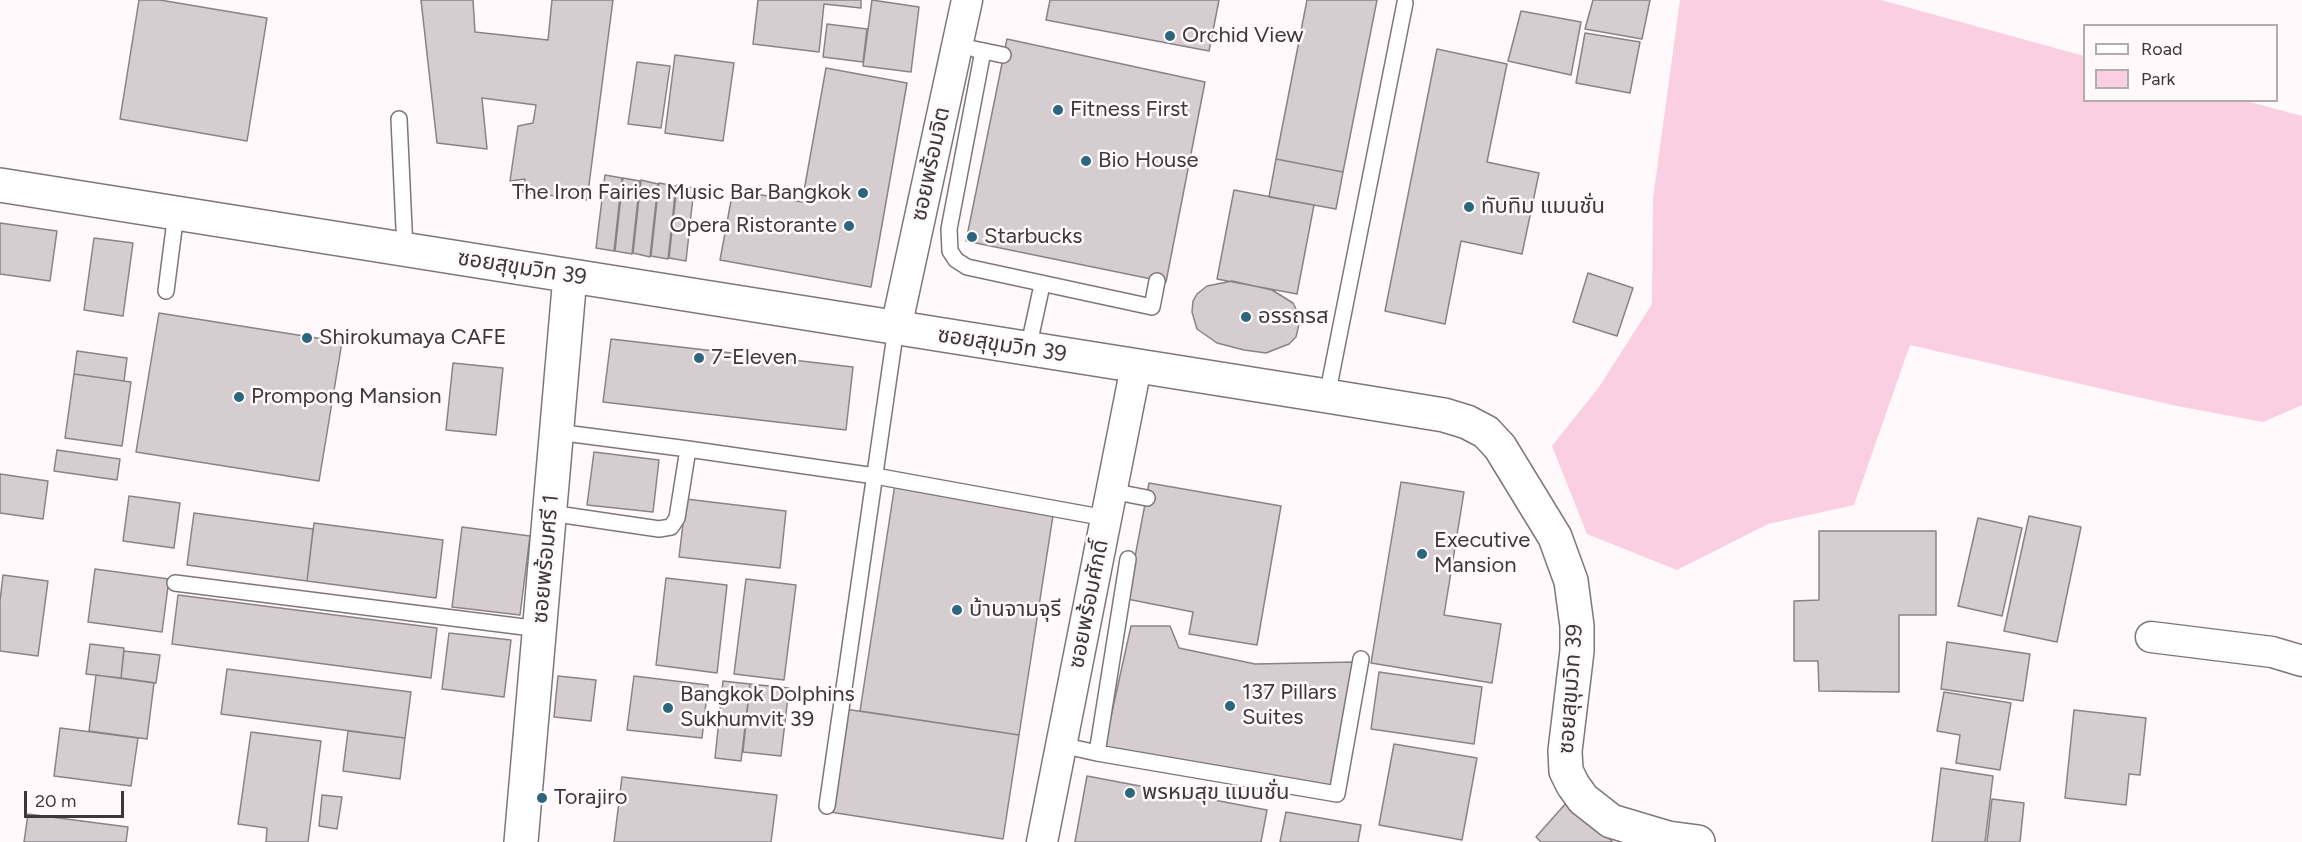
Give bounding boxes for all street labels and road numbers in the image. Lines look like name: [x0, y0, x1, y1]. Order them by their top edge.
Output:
street label: ซอยพร้อมจิต: [906, 105, 956, 223]
street label: ซอยสุขุมวิท 39: [456, 245, 588, 291]
street label: ซอยสุขุมวิท 39: [936, 322, 1068, 368]
street label: ซอยพร้อมศรี 1: [527, 494, 565, 624]
street label: ซอยพร้อมศักดิ์: [1064, 537, 1114, 671]
street label: ซอยสุขุมวิท 39: [1553, 623, 1589, 755]

